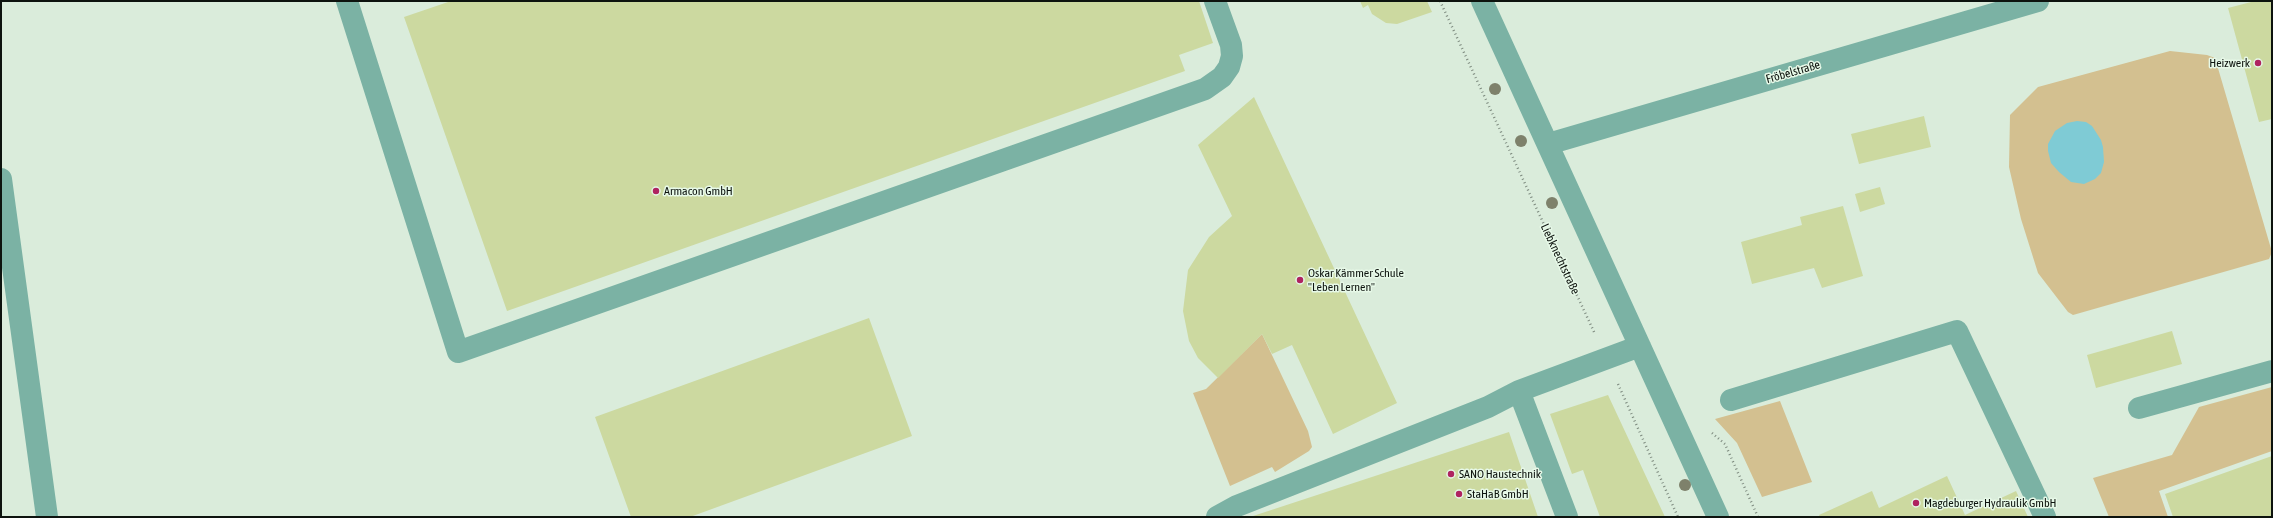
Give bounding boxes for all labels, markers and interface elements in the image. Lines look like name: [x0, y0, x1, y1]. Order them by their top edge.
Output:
place label: Heizwerk: [2209, 56, 2250, 70]
street label: Fröbelstraße: [1764, 57, 1822, 87]
marker: Heizwerk: [2253, 58, 2263, 68]
place label: Armacon GmbH: [664, 184, 733, 198]
marker: Armacon GmbH: [651, 186, 661, 196]
street label: Liebknechtstraße: [1537, 221, 1583, 297]
place label: Oskar Kämmer Schule "Leben Lernen": [1308, 266, 1404, 294]
marker: Oskar Kämmer Schule "Leben Lernen": [1295, 275, 1305, 285]
place label: SANO Haustechnik: [1459, 467, 1541, 481]
marker: SANO Haustechnik: [1446, 469, 1456, 479]
place label: StaHaB GmbH: [1467, 487, 1529, 501]
marker: StaHaB GmbH: [1454, 489, 1464, 499]
place label: Magdeburger Hydraulik GmbH: [1924, 496, 2057, 510]
marker: Magdeburger Hydraulik GmbH: [1911, 498, 1921, 508]

